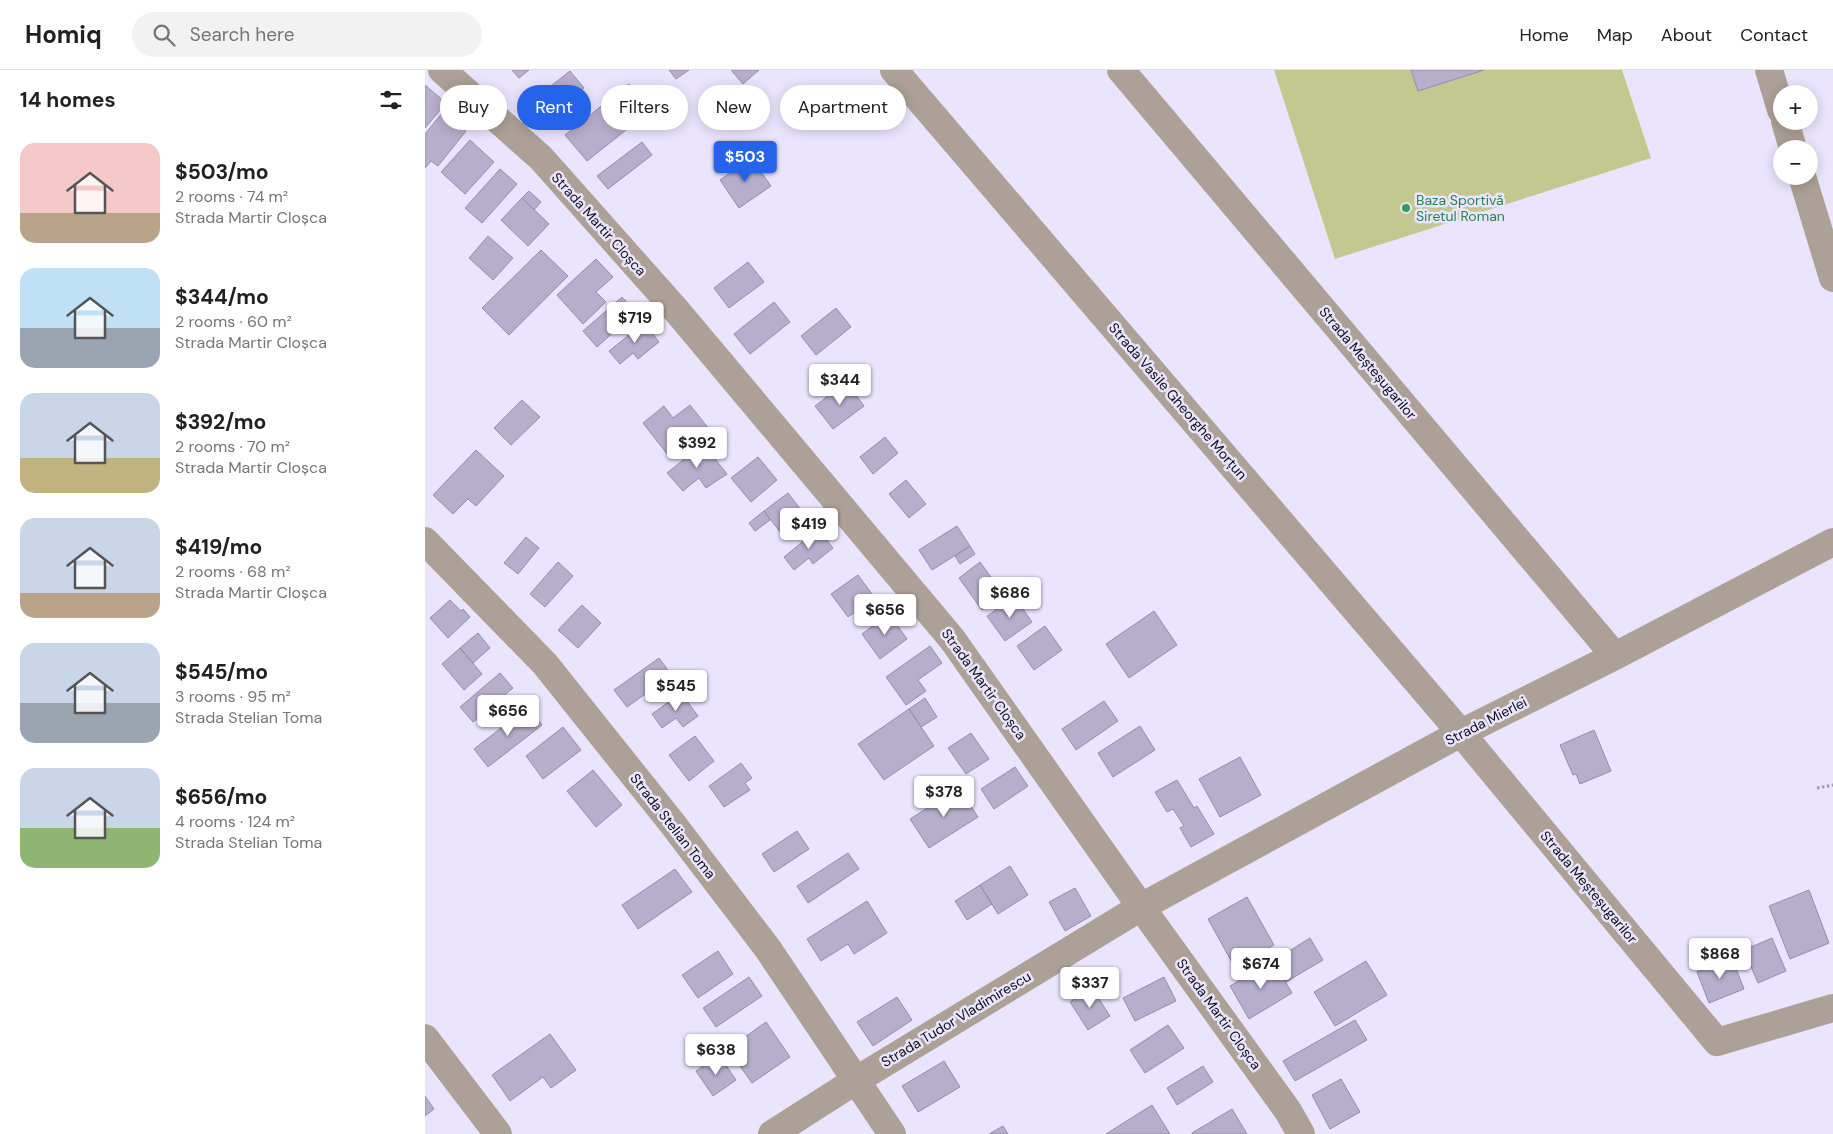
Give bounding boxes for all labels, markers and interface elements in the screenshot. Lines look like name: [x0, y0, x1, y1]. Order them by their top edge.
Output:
search box: [132, 12, 482, 57]
text: Homiq: [25, 19, 102, 50]
icon: search: [150, 21, 178, 49]
text: Search here: [190, 22, 295, 47]
text: Home: [1519, 23, 1569, 47]
text: Map: [1597, 23, 1633, 47]
text: About: [1661, 23, 1712, 47]
text: Contact: [1740, 23, 1808, 47]
chip: Buy: [440, 85, 507, 130]
chip: Rent: [517, 85, 591, 130]
chip: Filters: [601, 85, 688, 130]
chip: New: [698, 85, 770, 130]
chip: Apartment: [780, 85, 906, 130]
map controls: [1773, 85, 1818, 185]
button: +: [1773, 85, 1818, 130]
text: 14 homes: [20, 86, 116, 114]
icon: filters: [377, 86, 405, 114]
pin: $503: [715, 140, 775, 183]
button: −: [1773, 140, 1818, 185]
text: $503: [725, 146, 765, 167]
text: $503/mo: [175, 158, 269, 186]
icon: home: [60, 163, 120, 223]
street label: Strada Martir Cloșca: [548, 169, 650, 279]
text: 2 rooms · 74 m²: [175, 186, 288, 207]
place label: Baza Sportivă Siretul Roman: [1416, 191, 1505, 225]
marker: Baza Sportivă Siretul Roman: [1400, 202, 1412, 214]
text: Strada Martir Cloșca: [175, 207, 327, 228]
text: $344/mo: [175, 283, 269, 311]
icon: home: [60, 288, 120, 348]
pin: $719: [605, 302, 665, 344]
street label: Strada Meșteșugarilor: [1316, 303, 1420, 423]
text: $719: [618, 307, 652, 328]
text: 2 rooms · 60 m²: [175, 311, 292, 332]
street label: Strada Vasile Gheorghe Morțun: [1105, 319, 1251, 483]
text: Strada Martir Cloșca: [175, 332, 327, 353]
pin: $344: [810, 364, 870, 406]
text: $344: [820, 369, 860, 390]
text: $392/mo: [175, 408, 266, 436]
icon: home: [60, 413, 120, 473]
pin: $392: [667, 426, 727, 469]
text: $392: [678, 432, 716, 453]
text: 2 rooms · 70 m²: [175, 436, 290, 457]
text: Strada Martir Cloșca: [175, 457, 327, 478]
pin: $419: [779, 508, 839, 550]
text: $419: [791, 513, 827, 534]
text: $419/mo: [175, 533, 262, 561]
icon: home: [60, 538, 120, 598]
text: 2 rooms · 68 m²: [175, 561, 291, 582]
pin: $686: [980, 576, 1040, 619]
text: Strada Martir Cloșca: [175, 582, 327, 603]
text: $686: [990, 582, 1030, 603]
pin: $656: [855, 594, 915, 636]
text: $656: [865, 599, 905, 620]
street label: Strada Martir Cloșca: [938, 625, 1030, 743]
text: $545/mo: [175, 658, 268, 686]
icon: home: [60, 663, 120, 723]
pin: $545: [646, 670, 706, 712]
text: $545: [656, 675, 696, 696]
text: 3 rooms · 95 m²: [175, 686, 291, 707]
street label: Strada Mierlei: [1442, 693, 1530, 749]
pin: $656: [478, 694, 538, 737]
text: $656: [488, 700, 528, 721]
text: Strada Stelian Toma: [175, 707, 322, 728]
street label: Strada Stelian Toma: [626, 770, 720, 882]
pin: $378: [914, 776, 974, 818]
text: $378: [925, 781, 963, 802]
text: $656/mo: [175, 783, 267, 811]
icon: home: [60, 788, 120, 848]
text: 4 rooms · 124 m²: [175, 811, 295, 832]
street label: Strada Meșteșugarilor: [1537, 827, 1641, 947]
text: Strada Stelian Toma: [175, 832, 322, 853]
pin: $868: [1690, 938, 1750, 980]
text: $868: [1700, 943, 1740, 964]
pin: $674: [1231, 948, 1291, 990]
text: $674: [1242, 953, 1280, 974]
street label: Strada Martir Cloșca: [1173, 955, 1265, 1073]
pin: $337: [1060, 966, 1120, 1009]
street label: Strada Tudor Vladimirescu: [878, 967, 1034, 1071]
text: $337: [1071, 972, 1109, 993]
pin: $638: [686, 1034, 746, 1076]
text: $638: [696, 1039, 736, 1060]

